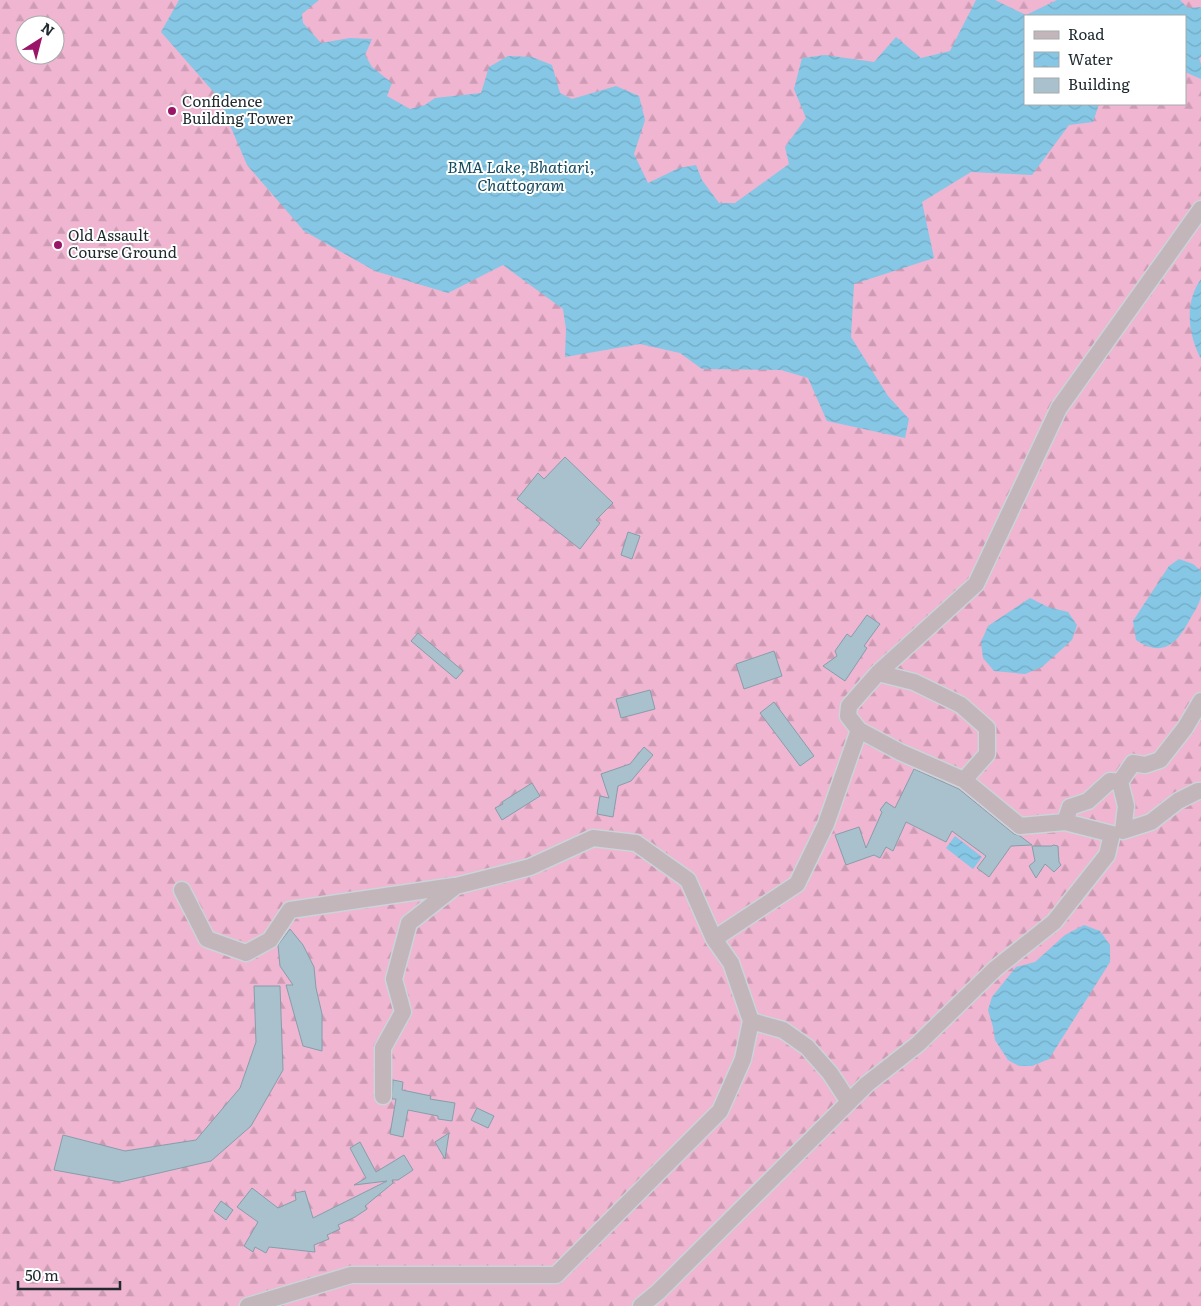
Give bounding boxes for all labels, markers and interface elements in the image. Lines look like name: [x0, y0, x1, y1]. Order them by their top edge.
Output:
north arrow: [15, 15, 65, 65]
legend: [1024, 15, 1186, 105]
text: N: [38, 17, 59, 40]
text: Road: [1068, 22, 1104, 45]
text: Water: [1068, 47, 1113, 70]
text: Building: [1068, 72, 1130, 95]
place label: Confidence Building Tower: [182, 89, 293, 129]
marker: Confidence Building Tower: [166, 105, 178, 117]
water label: BMA Lake, Bhatiari, Chattogram: [447, 154, 595, 196]
place label: Old Assault Course Ground: [68, 223, 177, 263]
marker: Old Assault Course Ground: [52, 239, 64, 251]
scale bar: [18, 1258, 120, 1290]
text: 50 m: [25, 1263, 59, 1286]

